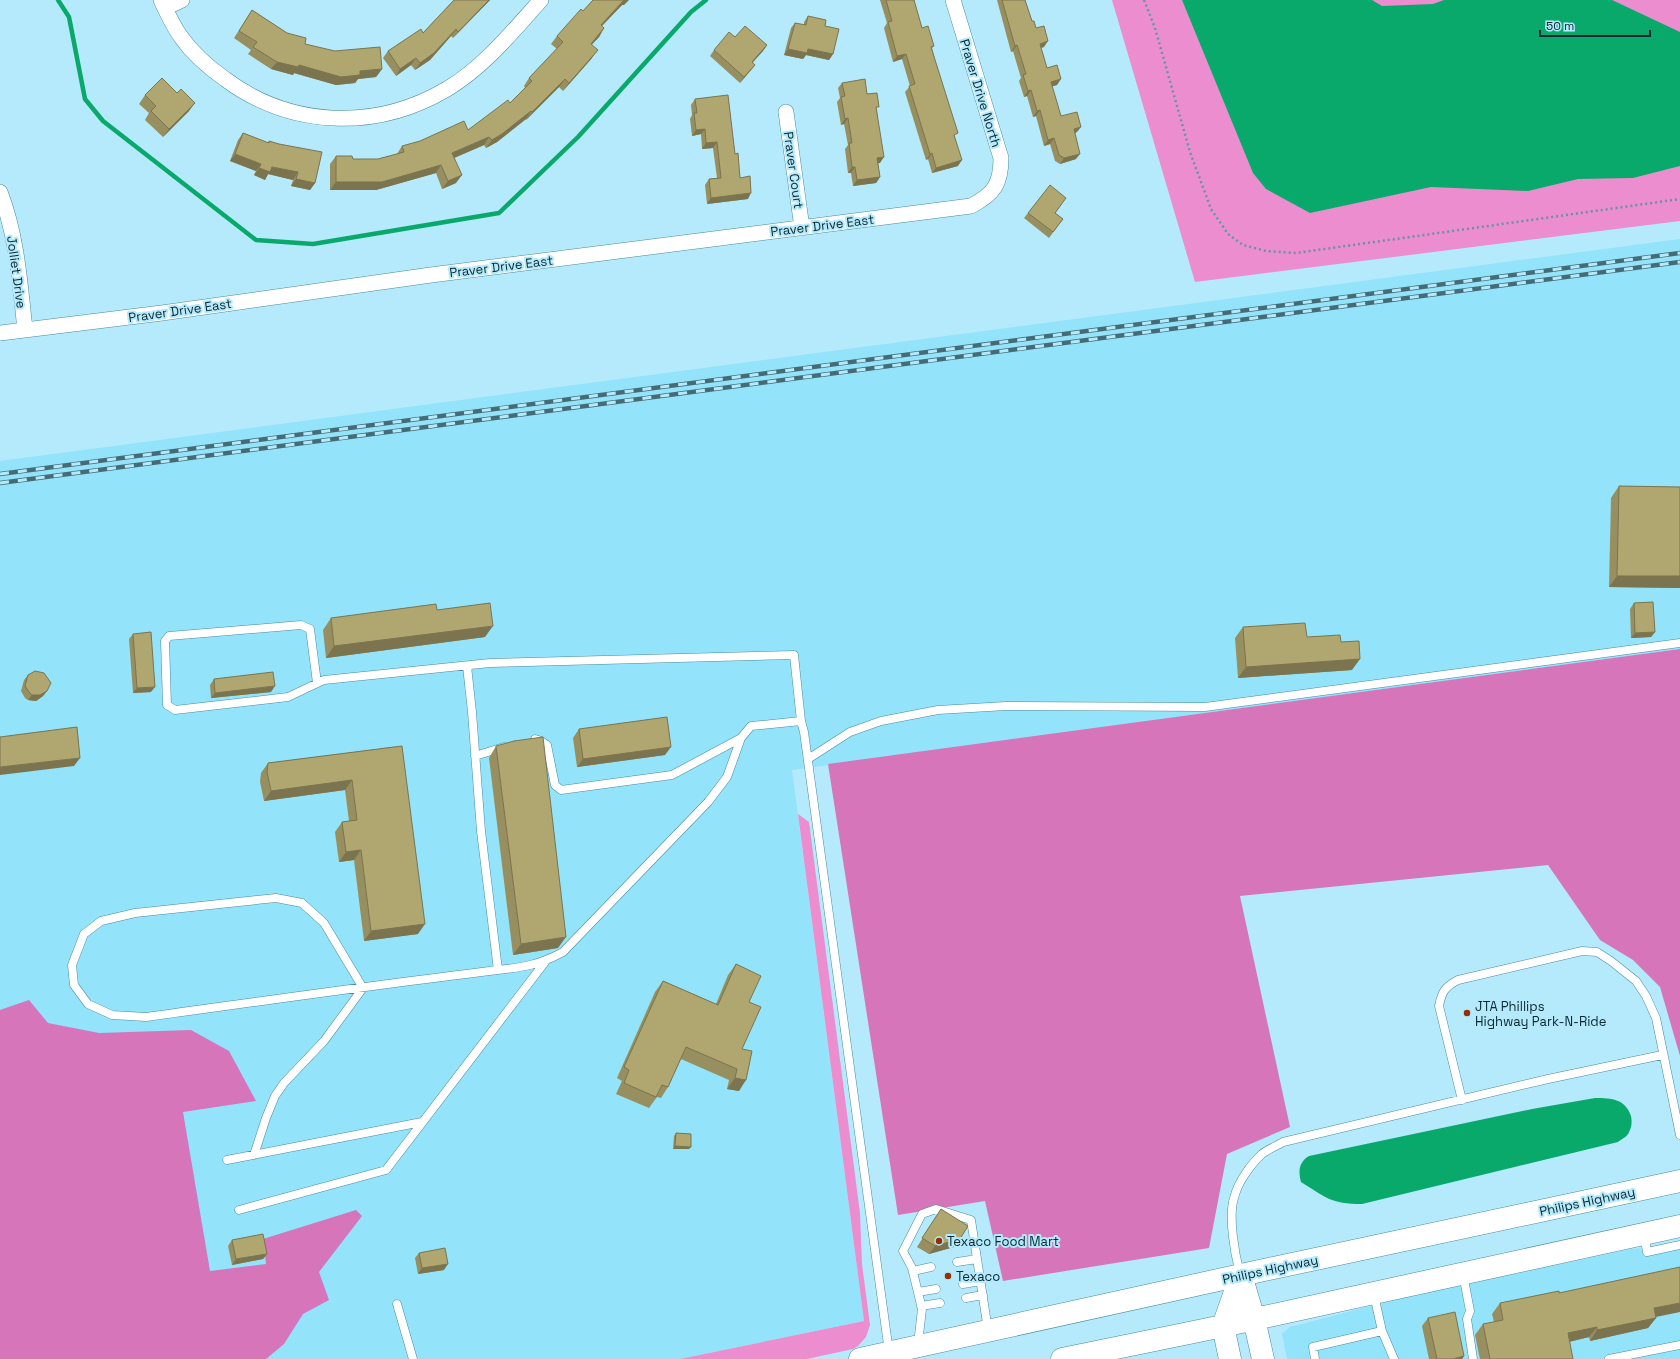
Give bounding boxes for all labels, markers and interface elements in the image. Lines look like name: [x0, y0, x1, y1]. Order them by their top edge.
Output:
scale bar: [1540, 12, 1650, 38]
text: 50 m: [1546, 18, 1574, 34]
street label: Praver Drive North: [956, 37, 1005, 149]
street label: Praver Court: [780, 130, 807, 210]
street label: Praver Drive East: [769, 211, 875, 240]
street label: Jolliet Drive: [3, 235, 30, 309]
street label: Praver Drive East: [448, 252, 554, 281]
street label: Praver Drive East: [127, 295, 233, 326]
place label: JTA Phillips Highway Park-N-Ride: [1475, 998, 1606, 1030]
marker: JTA Phillips Highway Park-N-Ride: [1462, 1008, 1472, 1018]
street label: Philips Highway: [1538, 1183, 1637, 1220]
place label: Texaco Food Mart: [947, 1233, 1059, 1250]
marker: Texaco Food Mart: [934, 1236, 944, 1246]
street label: Philips Highway: [1221, 1251, 1320, 1288]
place label: Texaco: [956, 1268, 1000, 1285]
marker: Texaco: [943, 1271, 953, 1281]

